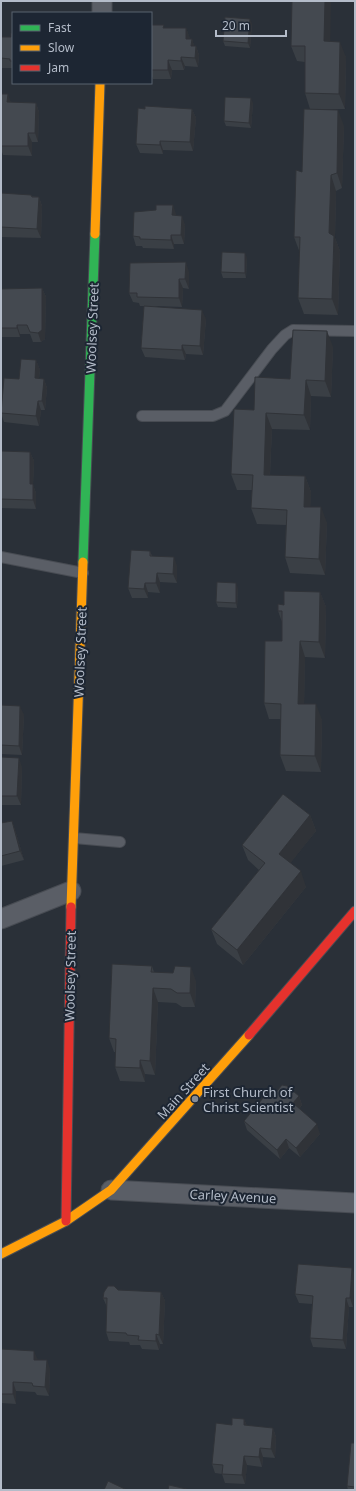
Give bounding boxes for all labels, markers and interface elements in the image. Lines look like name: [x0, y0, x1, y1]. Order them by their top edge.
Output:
legend: [12, 12, 152, 84]
scale bar: [216, 12, 286, 38]
text: 20 m: [222, 17, 250, 34]
text: Fast: [48, 19, 72, 36]
text: Slow: [48, 39, 75, 56]
text: Jam: [47, 59, 69, 76]
street label: Woolsey Street: [81, 282, 103, 374]
street label: Woolsey Street: [69, 606, 91, 698]
street label: Woolsey Street: [60, 930, 80, 1021]
street label: Main Street: [153, 1059, 213, 1123]
place label: First Church of Christ Scientist: [203, 1083, 294, 1116]
marker: First Church of Christ Scientist: [190, 1094, 200, 1104]
street label: Carley Avenue: [189, 1185, 277, 1207]

